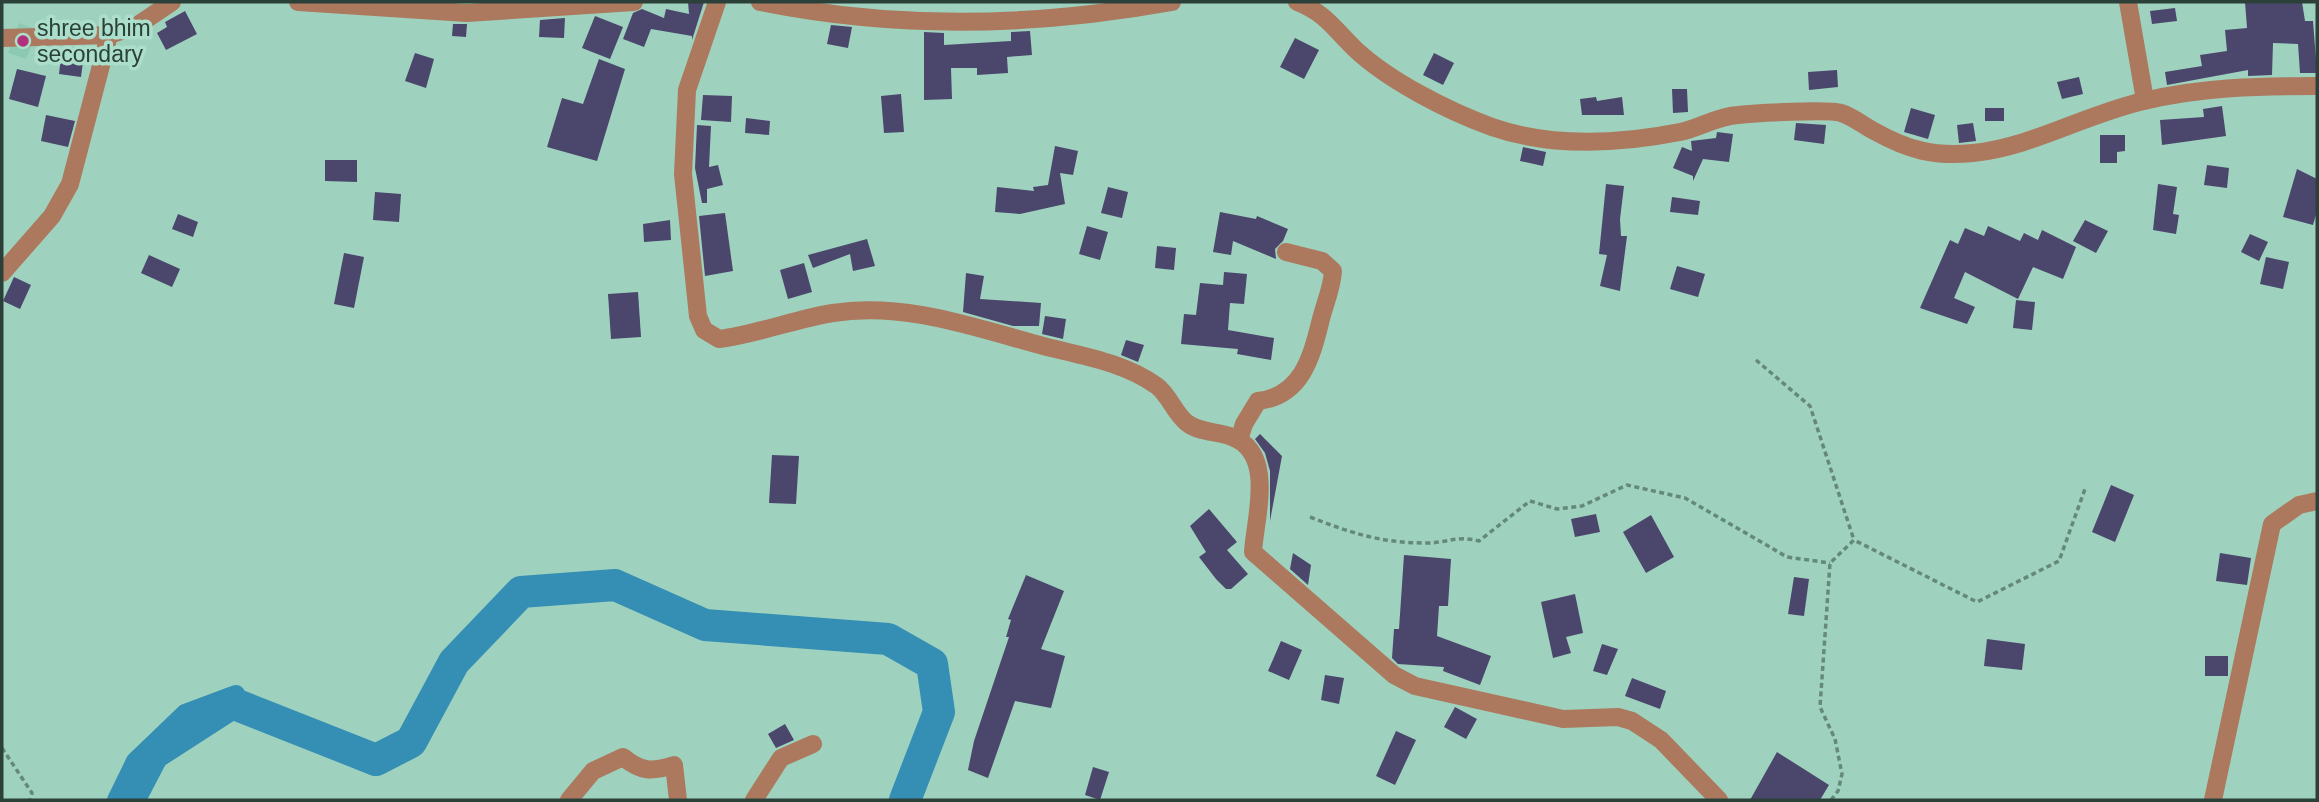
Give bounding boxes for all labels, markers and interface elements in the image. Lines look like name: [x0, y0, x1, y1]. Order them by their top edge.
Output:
place label: shree bhim secondary: [37, 15, 151, 67]
marker: shree bhim secondary: [15, 33, 31, 49]

